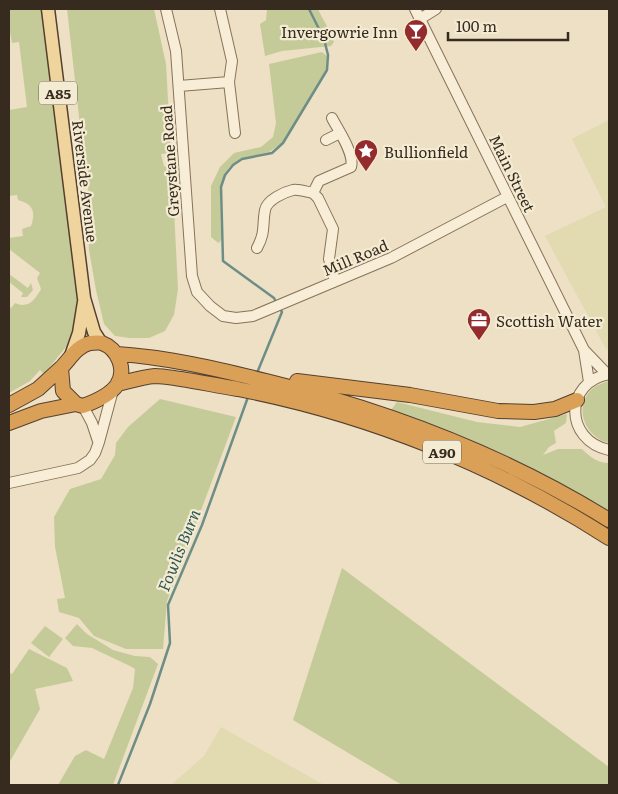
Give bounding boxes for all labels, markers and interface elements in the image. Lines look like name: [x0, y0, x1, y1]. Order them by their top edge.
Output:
scale bar: [448, 10, 568, 42]
text: 100 m: [456, 14, 497, 37]
bar icon: Invergowrie Inn: [403, 18, 429, 52]
place label: Invergowrie Inn: [281, 20, 398, 43]
road number: A85: [39, 82, 77, 105]
street label: Greystane Road: [154, 105, 184, 217]
street label: Riverside Avenue: [67, 119, 105, 244]
street label: Main Street: [484, 130, 542, 216]
place icon: Bullionfield: [353, 138, 379, 172]
place label: Bullionfield: [384, 140, 468, 163]
street label: Mill Road: [319, 233, 391, 281]
office icon: Scottish Water: [466, 307, 492, 341]
place label: Scottish Water: [496, 309, 602, 332]
road number: A90: [423, 441, 461, 464]
water label: Fowlis Burn: [151, 505, 206, 595]

